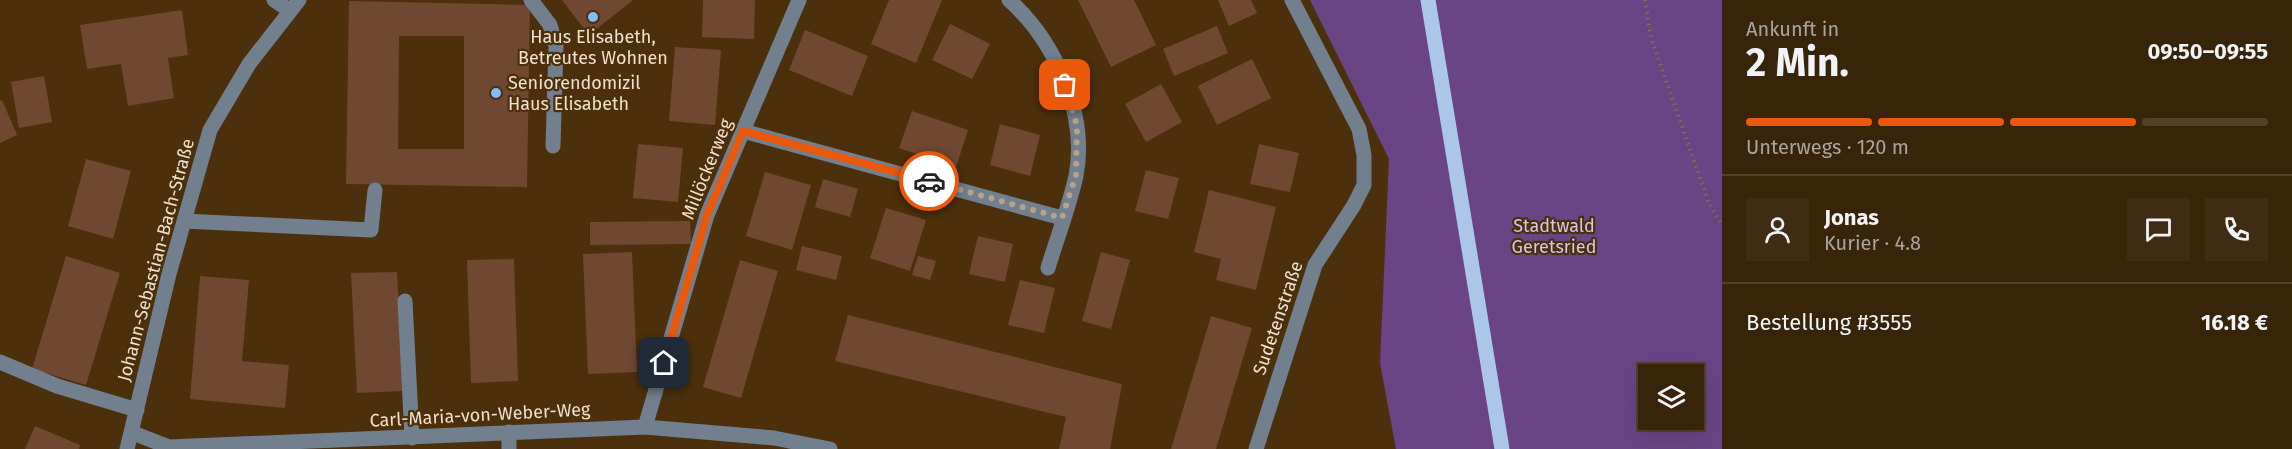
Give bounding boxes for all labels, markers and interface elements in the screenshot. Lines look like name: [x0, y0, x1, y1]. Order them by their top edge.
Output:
marker: Haus Elisabeth, Betreutes Wohnen: [586, 10, 600, 24]
text: Ankunft in: [1746, 17, 1839, 41]
place label: Haus Elisabeth, Betreutes Wohnen: [518, 26, 668, 69]
text: 09:50–09:55: [2148, 38, 2268, 65]
text: 2 Min.: [1746, 40, 1849, 86]
pin: [1039, 59, 1090, 110]
icon: bag: [1048, 68, 1081, 101]
place label: Seniorendomizil Haus Elisabeth: [508, 72, 641, 115]
marker: Seniorendomizil Haus Elisabeth: [489, 86, 503, 100]
street label: Millöckerweg: [677, 115, 737, 223]
text: Unterwegs · 120 m: [1746, 135, 1909, 159]
street label: Johann-Sebastian-Bach-Straße: [113, 136, 199, 384]
courier: [899, 151, 959, 211]
icon: car: [913, 165, 946, 198]
button: person: [1746, 198, 1809, 261]
button: chat: [2127, 198, 2190, 261]
button: phone: [2205, 198, 2268, 261]
text: Jonas: [1824, 204, 1879, 231]
park label: Stadtwald Geretsried: [1512, 215, 1596, 258]
text: Kurier · 4.8: [1824, 231, 1921, 255]
street label: Sudetenstraße: [1248, 258, 1308, 378]
text: Bestellung #3555: [1746, 309, 1912, 336]
text: 16.18 €: [2201, 309, 2268, 336]
pin: [638, 337, 689, 388]
icon: home: [647, 346, 680, 379]
map controls: [1638, 364, 1704, 430]
button: layers: [1638, 364, 1704, 430]
street label: Carl-Maria-von-Weber-Weg: [369, 398, 592, 432]

